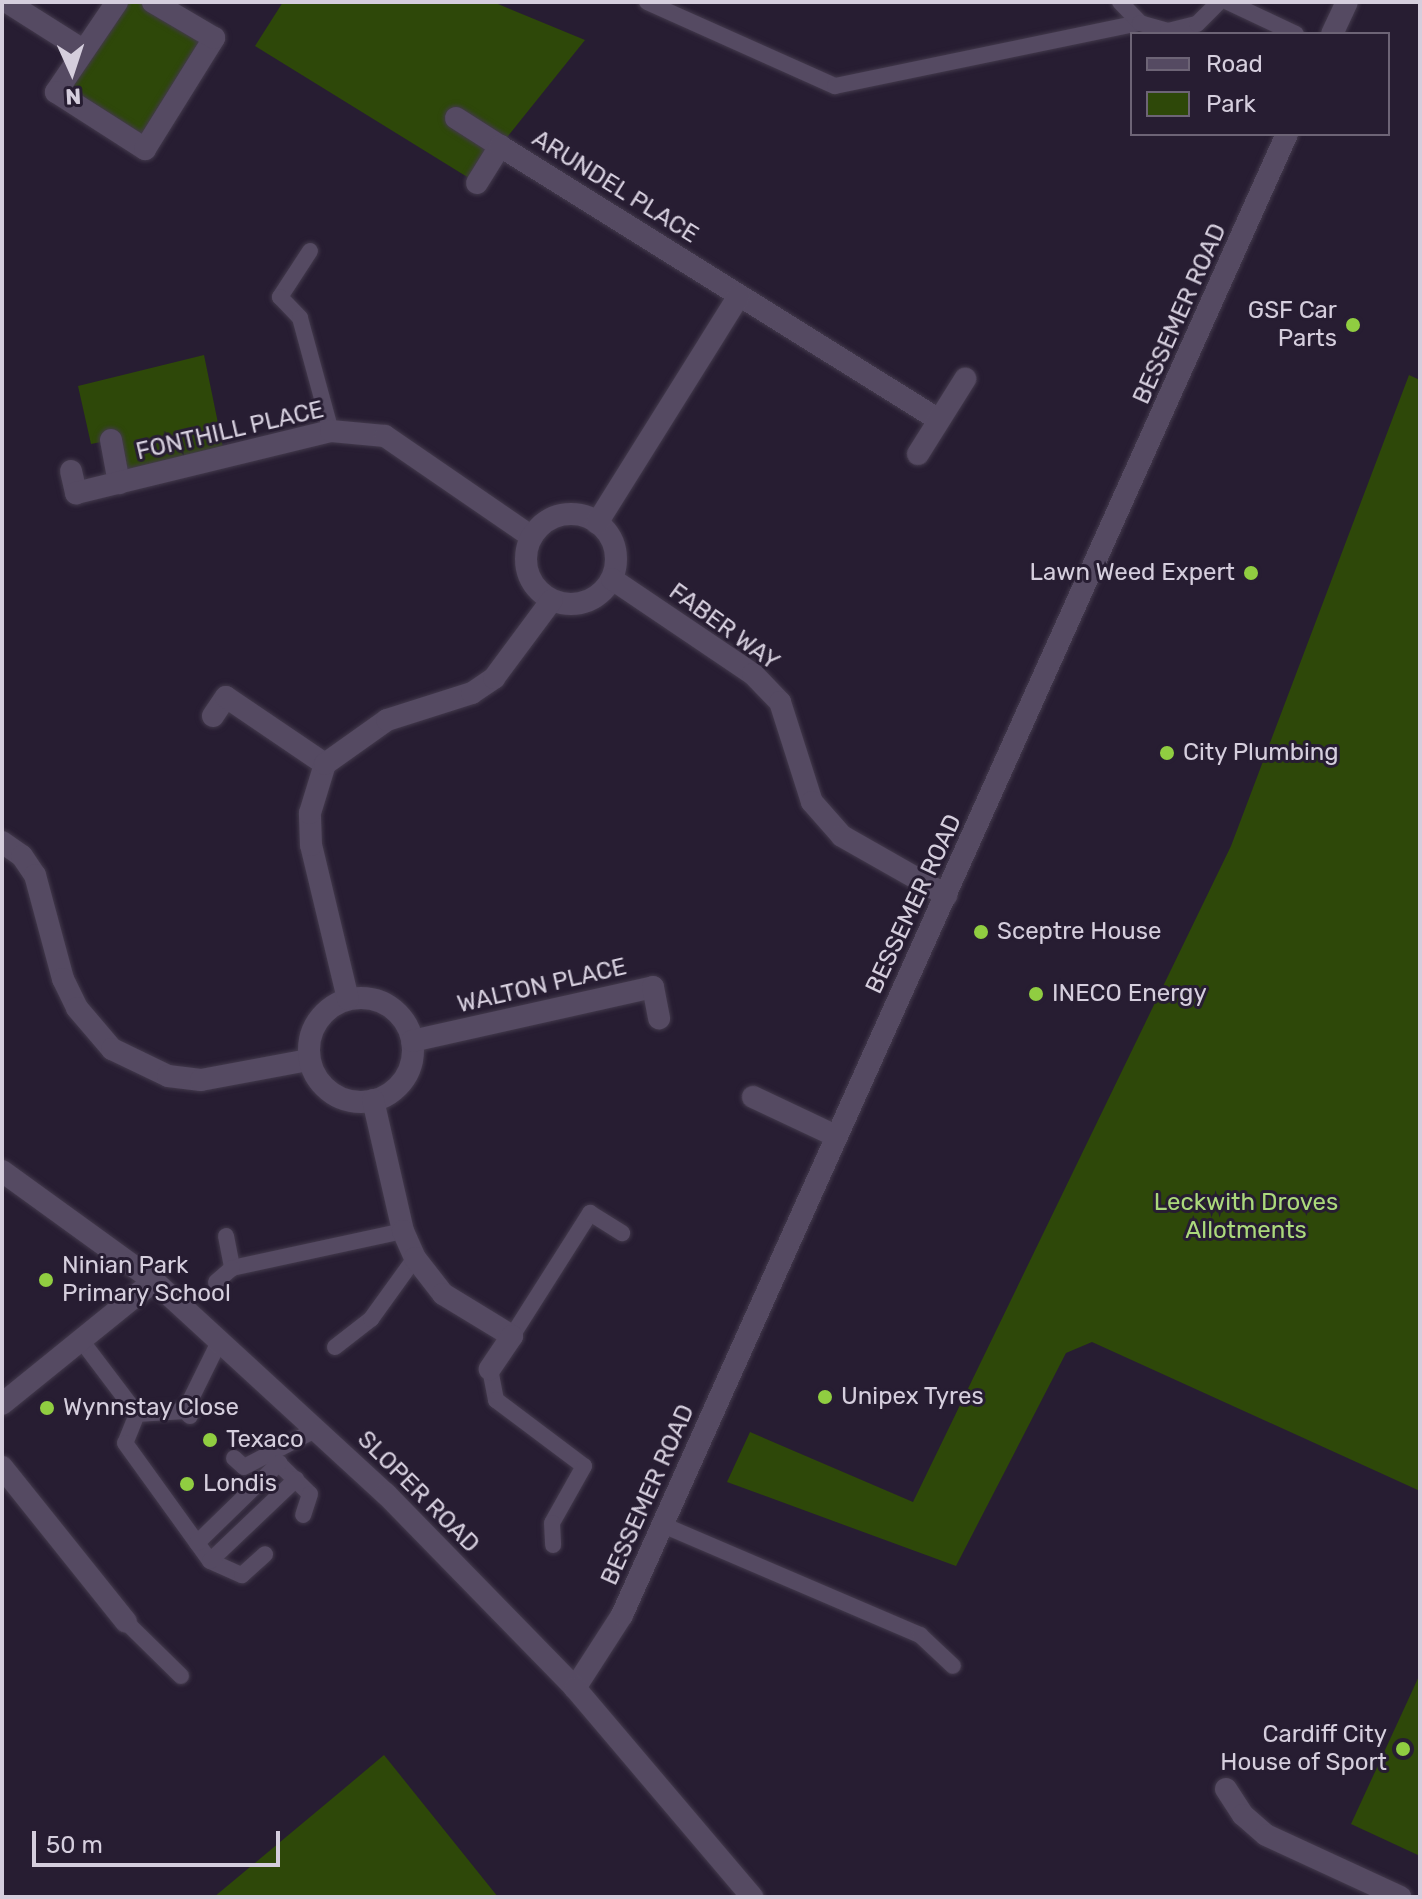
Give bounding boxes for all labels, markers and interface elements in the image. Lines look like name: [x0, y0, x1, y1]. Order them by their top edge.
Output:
north arrow: [32, 32, 112, 112]
legend: [1130, 32, 1390, 136]
text: Road: [1206, 50, 1263, 78]
text: N: [65, 83, 82, 110]
text: Park: [1206, 90, 1256, 118]
street label: ARUNDEL PLACE: [526, 124, 704, 250]
street label: BESSEMER ROAD: [1127, 219, 1233, 409]
place label: GSF Car Parts: [1247, 297, 1337, 353]
marker: GSF Car Parts: [1344, 316, 1362, 334]
street label: FONTHILL PLACE: [133, 395, 327, 467]
place label: Lawn Weed Expert: [1029, 559, 1235, 587]
marker: Lawn Weed Expert: [1242, 564, 1260, 582]
street label: FABER WAY: [663, 577, 785, 677]
place label: City Plumbing: [1183, 739, 1339, 767]
marker: City Plumbing: [1158, 744, 1176, 762]
street label: BESSEMER ROAD: [860, 810, 968, 998]
place label: Sceptre House: [997, 918, 1161, 946]
marker: Sceptre House: [972, 923, 990, 941]
street label: WALTON PLACE: [455, 953, 629, 1019]
place label: INECO Energy: [1052, 980, 1207, 1008]
marker: INECO Energy: [1027, 985, 1045, 1003]
park label: Leckwith Droves Allotments: [1154, 1189, 1338, 1245]
place label: Ninian Park Primary School: [62, 1252, 231, 1308]
marker: Ninian Park Primary School: [37, 1271, 55, 1289]
place label: Unipex Tyres: [841, 1383, 984, 1411]
marker: Unipex Tyres: [816, 1388, 834, 1406]
place label: Wynnstay Close: [63, 1394, 240, 1422]
marker: Wynnstay Close: [38, 1399, 56, 1417]
street label: BESSEMER ROAD: [595, 1400, 701, 1590]
street label: SLOPER ROAD: [351, 1425, 485, 1559]
place label: Texaco: [226, 1426, 304, 1454]
marker: Texaco: [201, 1431, 219, 1449]
place label: Londis: [203, 1470, 277, 1498]
marker: Londis: [178, 1475, 196, 1493]
place label: Cardiff City House of Sport: [1220, 1721, 1387, 1777]
marker: Cardiff City House of Sport: [1394, 1740, 1412, 1758]
scale bar: [36, 1815, 284, 1865]
text: 50 m: [46, 1831, 103, 1859]

